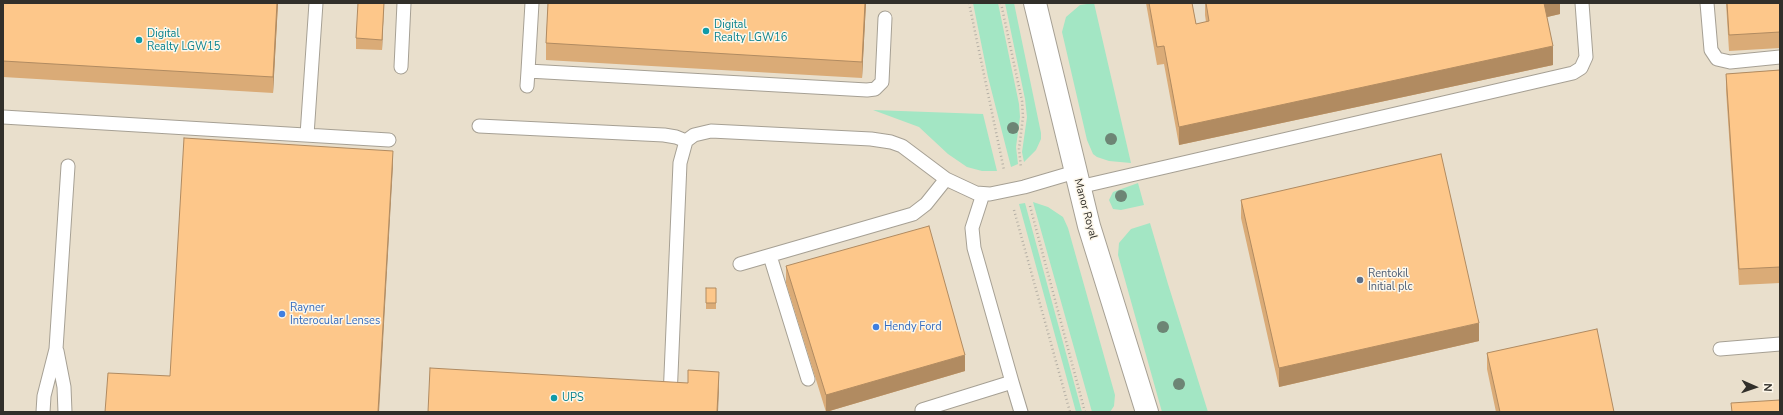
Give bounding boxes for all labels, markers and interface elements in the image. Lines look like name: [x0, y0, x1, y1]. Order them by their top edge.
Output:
place label: Digital Realty LGW16: [714, 18, 787, 44]
marker: Digital Realty LGW16: [701, 26, 711, 36]
place label: Digital Realty LGW15: [147, 27, 220, 53]
marker: Digital Realty LGW15: [134, 35, 144, 45]
street label: Manor Royal: [1071, 177, 1099, 241]
place label: Rentokil Initial plc: [1368, 267, 1413, 293]
marker: Rentokil Initial plc: [1355, 275, 1365, 285]
place label: Rayner Interocular Lenses: [290, 301, 380, 327]
marker: Rayner Interocular Lenses: [277, 309, 287, 319]
place label: Hendy Ford: [884, 320, 942, 334]
marker: Hendy Ford: [871, 322, 881, 332]
north arrow: [1735, 367, 1775, 407]
text: N: [1760, 383, 1775, 392]
place label: UPS: [562, 391, 584, 405]
marker: UPS: [549, 393, 559, 403]

